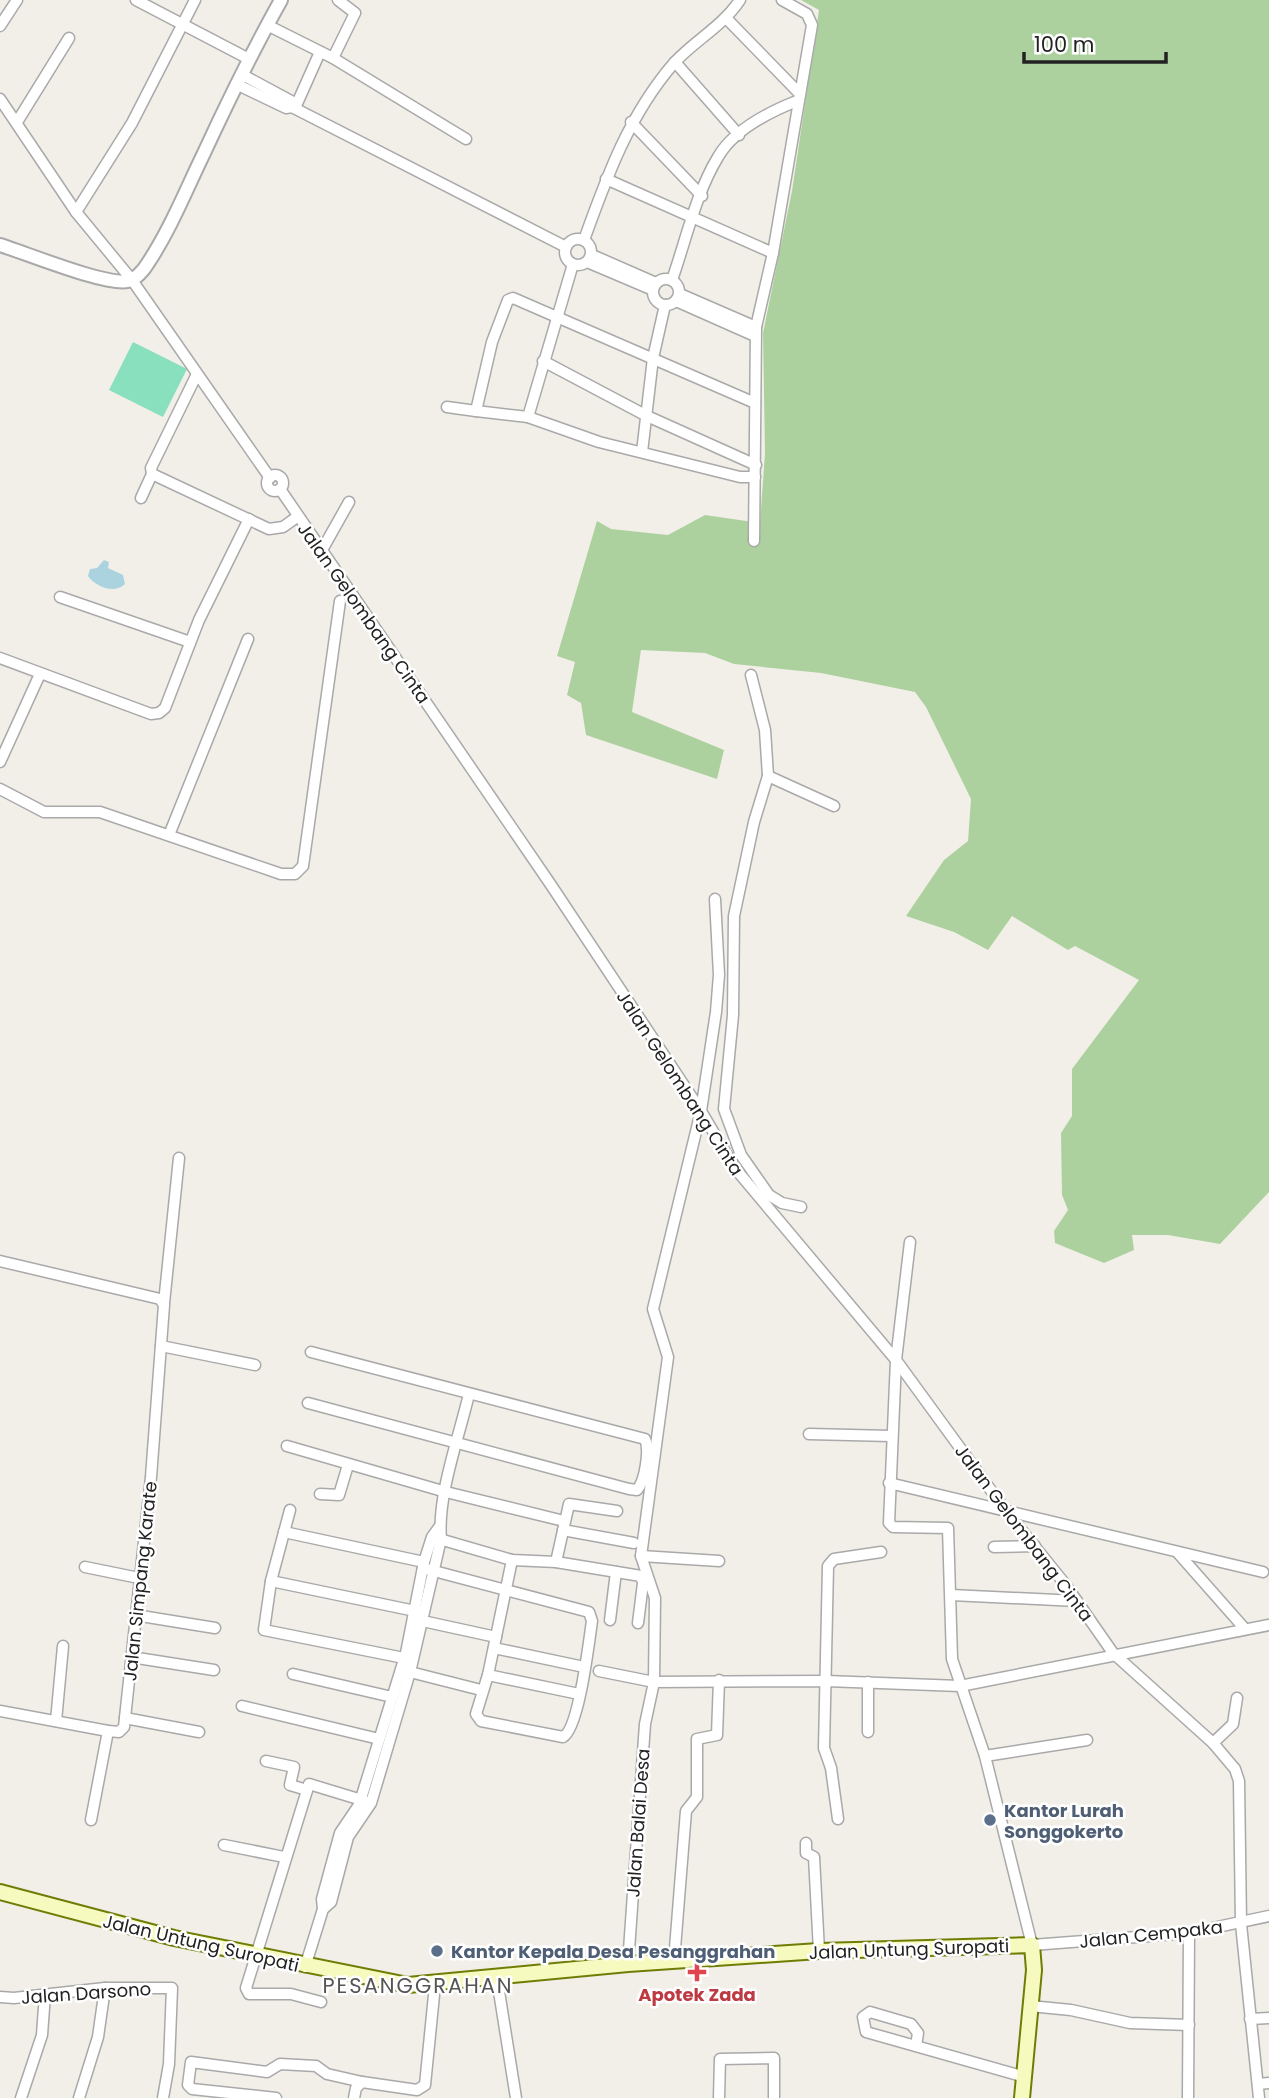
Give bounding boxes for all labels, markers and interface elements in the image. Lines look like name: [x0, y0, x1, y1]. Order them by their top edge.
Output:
scale bar: [1024, 21, 1166, 65]
text: 100 m: [1034, 30, 1094, 59]
street label: Jalan Gelombang Cinta: [292, 517, 436, 709]
street label: Jalan Gelombang Cinta: [611, 986, 749, 1180]
street label: Jalan Gelombang Cinta: [949, 1439, 1099, 1627]
street label: Jalan Simpang Karate: [117, 1480, 163, 1682]
street label: Jalan Balai Desa: [620, 1748, 656, 1898]
place label: Kantor Lurah Songgokerto: [1004, 1798, 1124, 1844]
marker: Kantor Lurah Songgokerto: [982, 1812, 998, 1828]
street label: Jalan Untung Suropati: [100, 1908, 302, 1978]
street label: Jalan Cempaka: [1078, 1914, 1224, 1954]
street label: Jalan Untung Suropati: [808, 1933, 1010, 1965]
place label: Kantor Kepala Desa Pesanggrahan: [451, 1939, 775, 1964]
marker: Kantor Kepala Desa Pesanggrahan: [429, 1943, 445, 1959]
marker: Apotek Zada: [689, 1964, 705, 1980]
district label: PESANGGRAHAN: [322, 1971, 514, 2000]
street label: Jalan Darsono: [20, 1976, 152, 2010]
place label: Apotek Zada: [638, 1982, 756, 2007]

